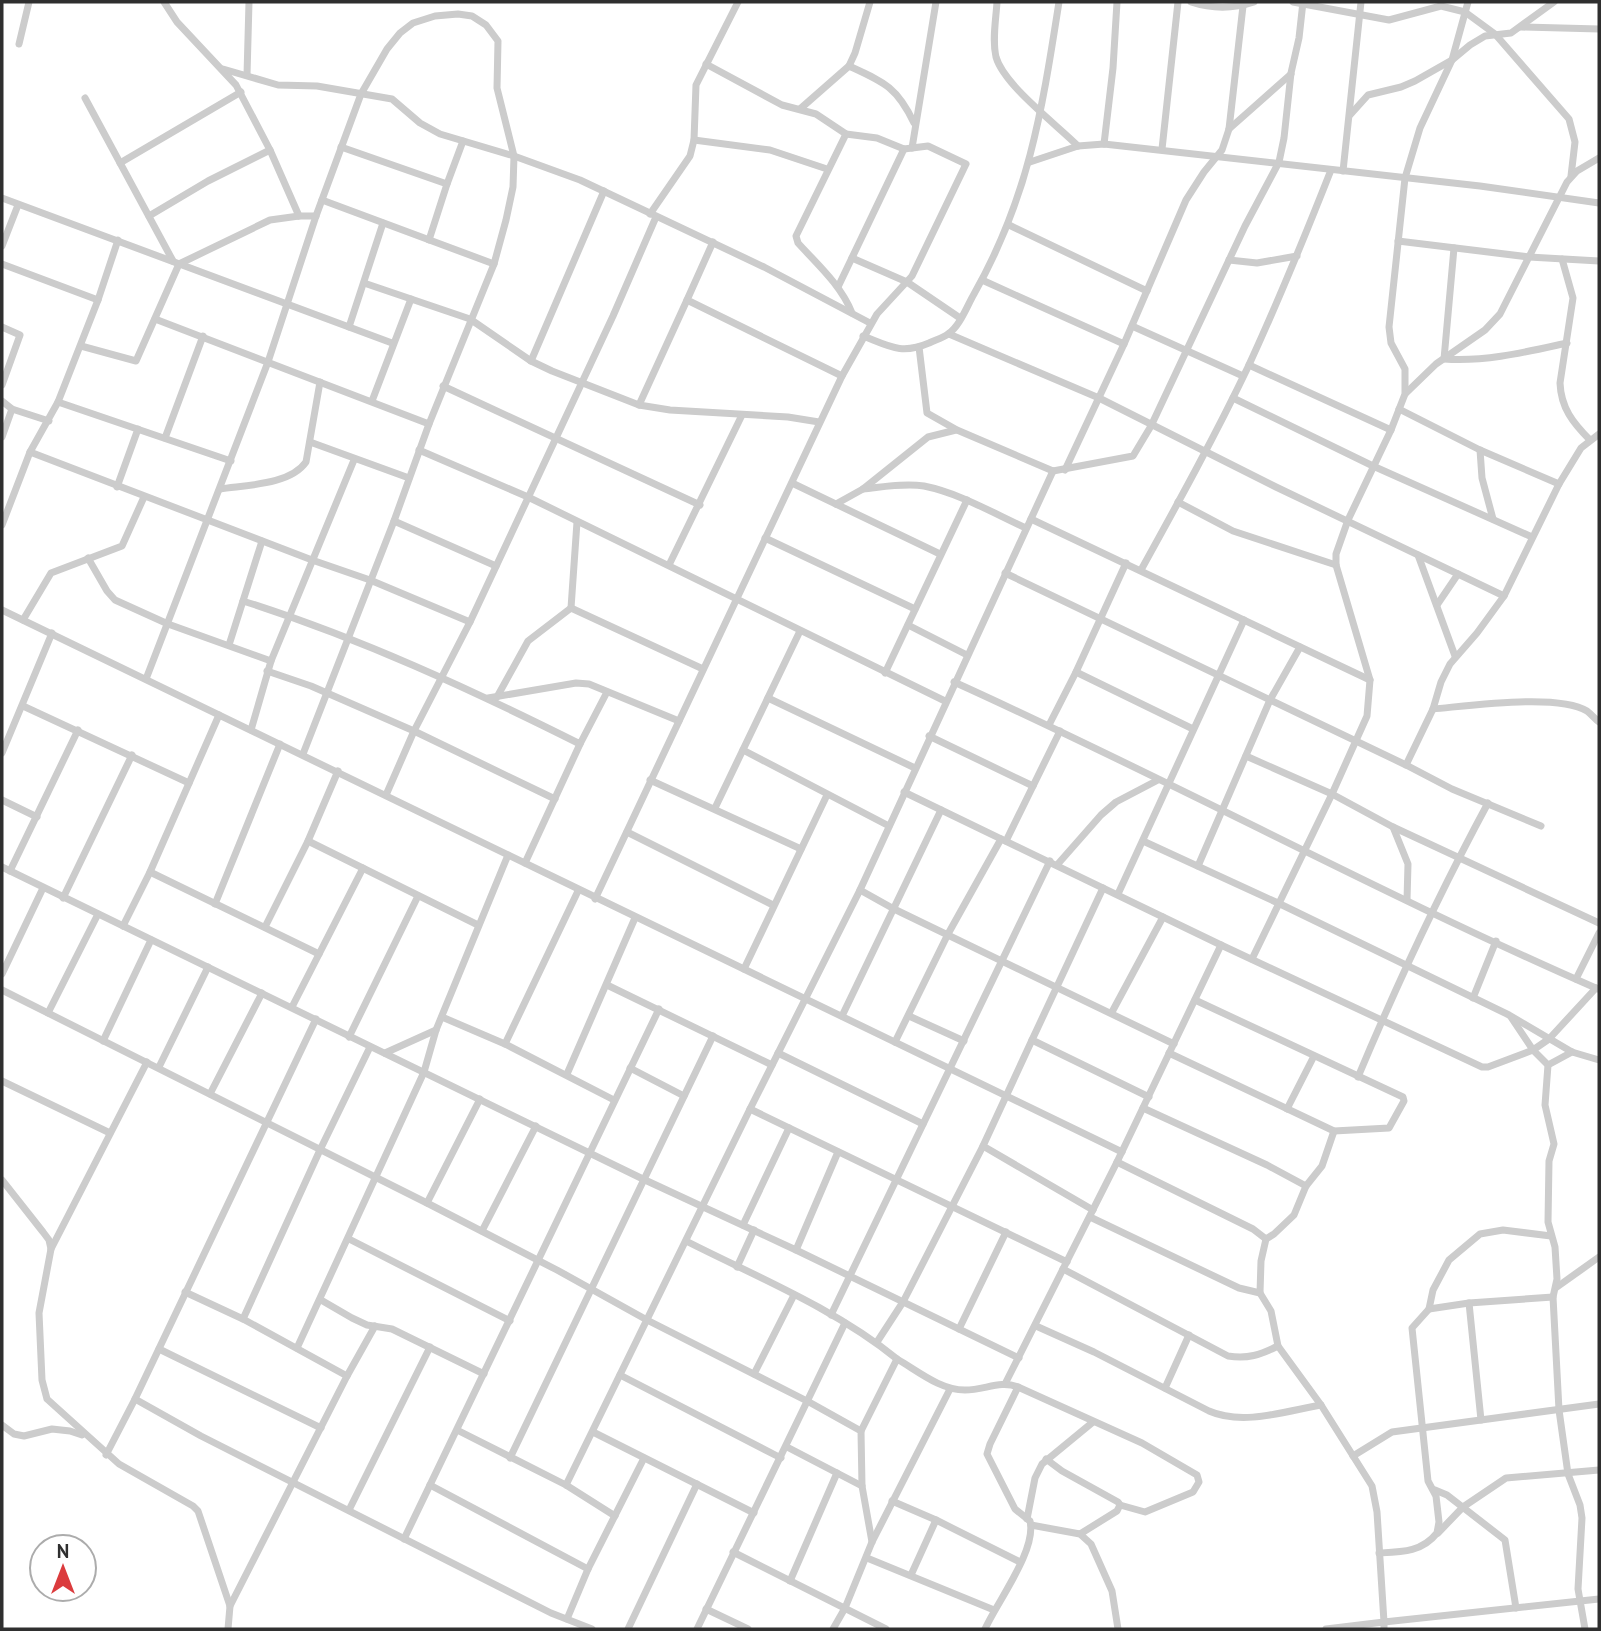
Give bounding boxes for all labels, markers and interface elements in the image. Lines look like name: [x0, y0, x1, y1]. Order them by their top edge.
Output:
north arrow: [28, 1533, 98, 1603]
text: N: [57, 1539, 69, 1563]

